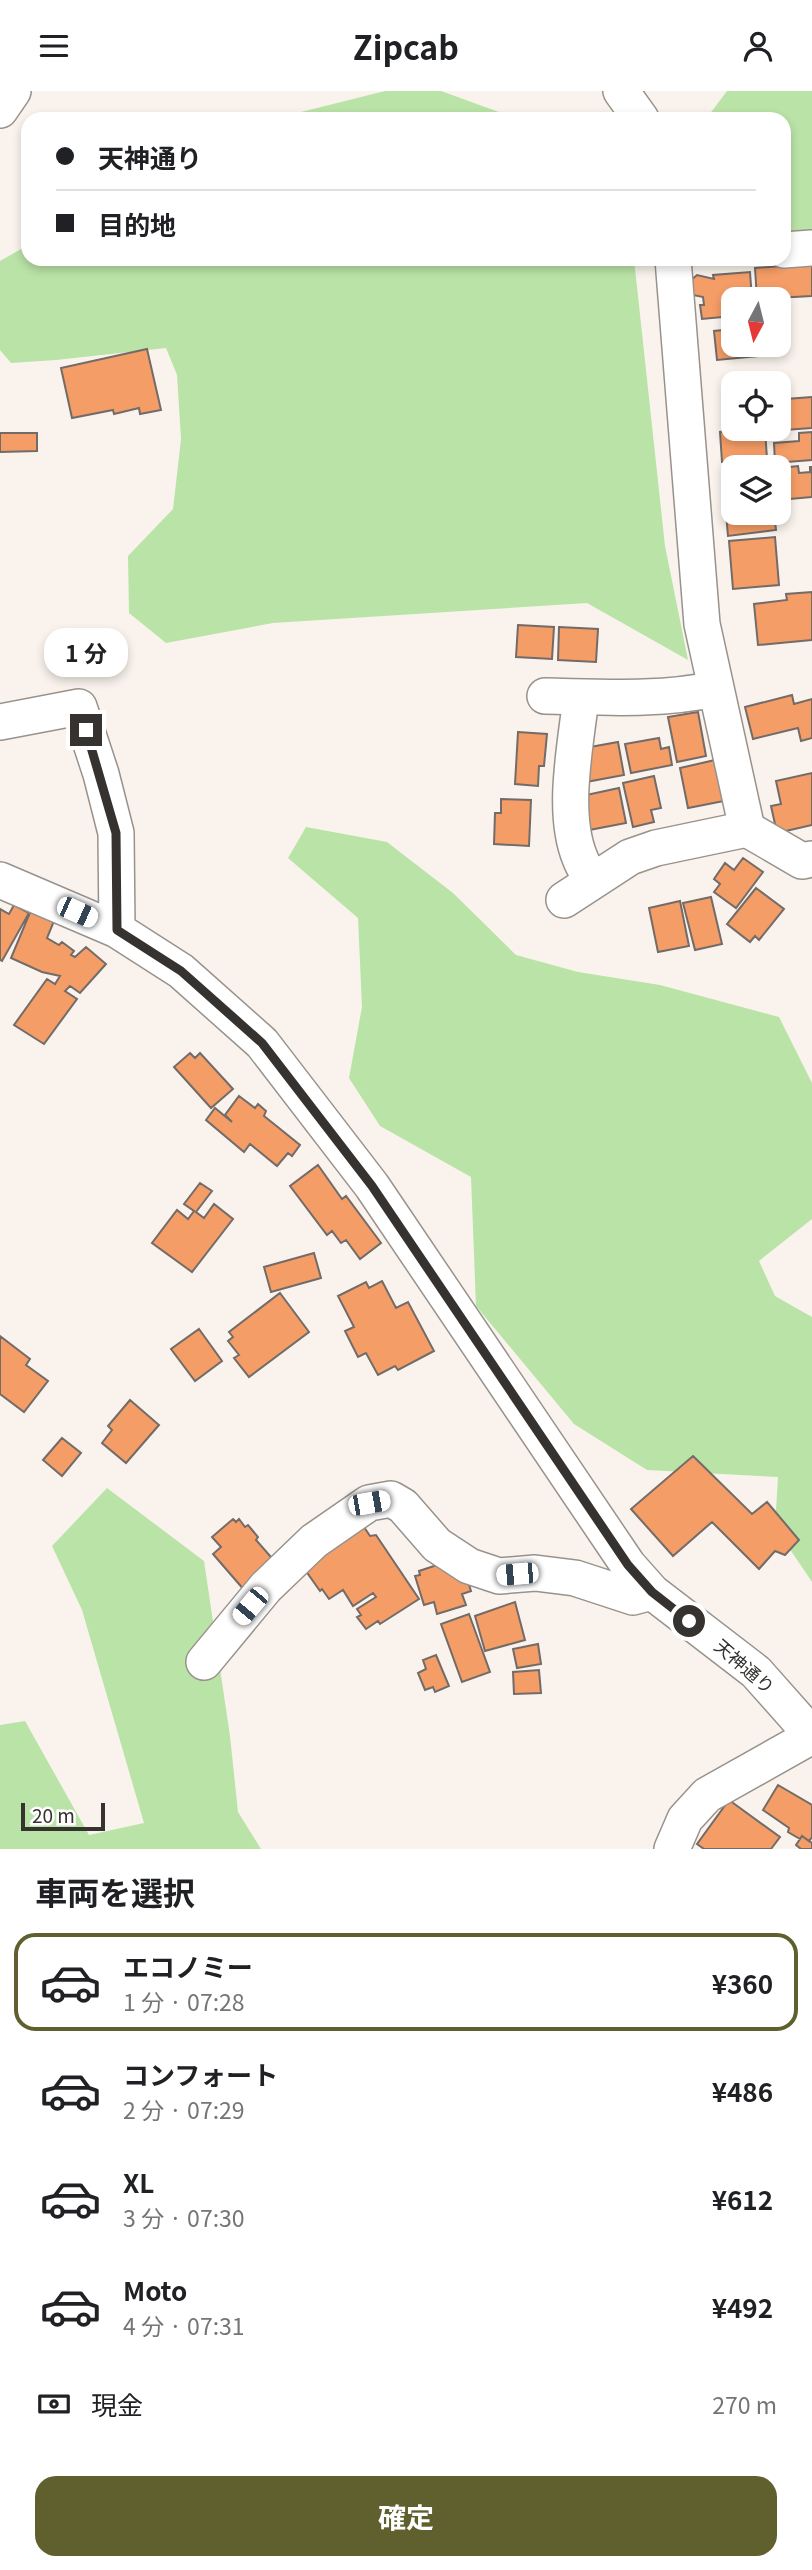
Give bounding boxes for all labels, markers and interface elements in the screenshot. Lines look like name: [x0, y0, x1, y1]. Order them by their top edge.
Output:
text: Zipcab: [353, 23, 459, 69]
icon: menu: [35, 27, 73, 65]
icon: person: [739, 27, 777, 65]
text: 天神通り: [98, 138, 202, 175]
text: 目的地: [98, 205, 176, 242]
north arrow: [721, 287, 791, 357]
map controls: [721, 287, 791, 525]
button: locate: [721, 371, 791, 441]
button: layers: [721, 455, 791, 525]
callout: 1 分: [44, 629, 128, 677]
text: 1 分: [65, 635, 107, 669]
route end: [70, 714, 102, 746]
car: [54, 894, 101, 930]
car: [347, 1489, 392, 1517]
car: [496, 1562, 539, 1586]
car: [229, 1583, 272, 1629]
route start: [673, 1605, 705, 1637]
street label: 天神通り: [710, 1632, 781, 1699]
scale bar: [21, 1800, 105, 1832]
text: 20 m: [32, 1801, 75, 1828]
text: 車両を選択: [35, 1868, 195, 1914]
text: エコノミー: [123, 1947, 253, 1984]
icon: car: [39, 1951, 102, 2014]
text: ¥360: [712, 1964, 773, 2001]
text: 1 分 · 07:28: [123, 1984, 245, 2018]
text: コンフォート: [123, 2055, 278, 2092]
icon: car: [39, 2059, 102, 2122]
text: ¥486: [712, 2072, 773, 2109]
text: 2 分 · 07:29: [123, 2092, 245, 2126]
text: XL: [123, 2163, 154, 2200]
icon: car: [39, 2167, 102, 2230]
text: ¥612: [712, 2180, 773, 2217]
text: 3 分 · 07:30: [123, 2200, 245, 2234]
text: Moto: [123, 2271, 187, 2308]
icon: car: [39, 2275, 102, 2338]
text: ¥492: [712, 2288, 773, 2325]
text: 4 分 · 07:31: [123, 2308, 245, 2342]
icon: cash: [35, 2385, 73, 2423]
text: 現金: [91, 2385, 143, 2422]
text: 270 m: [712, 2387, 777, 2421]
button: 確定: [35, 2476, 777, 2556]

